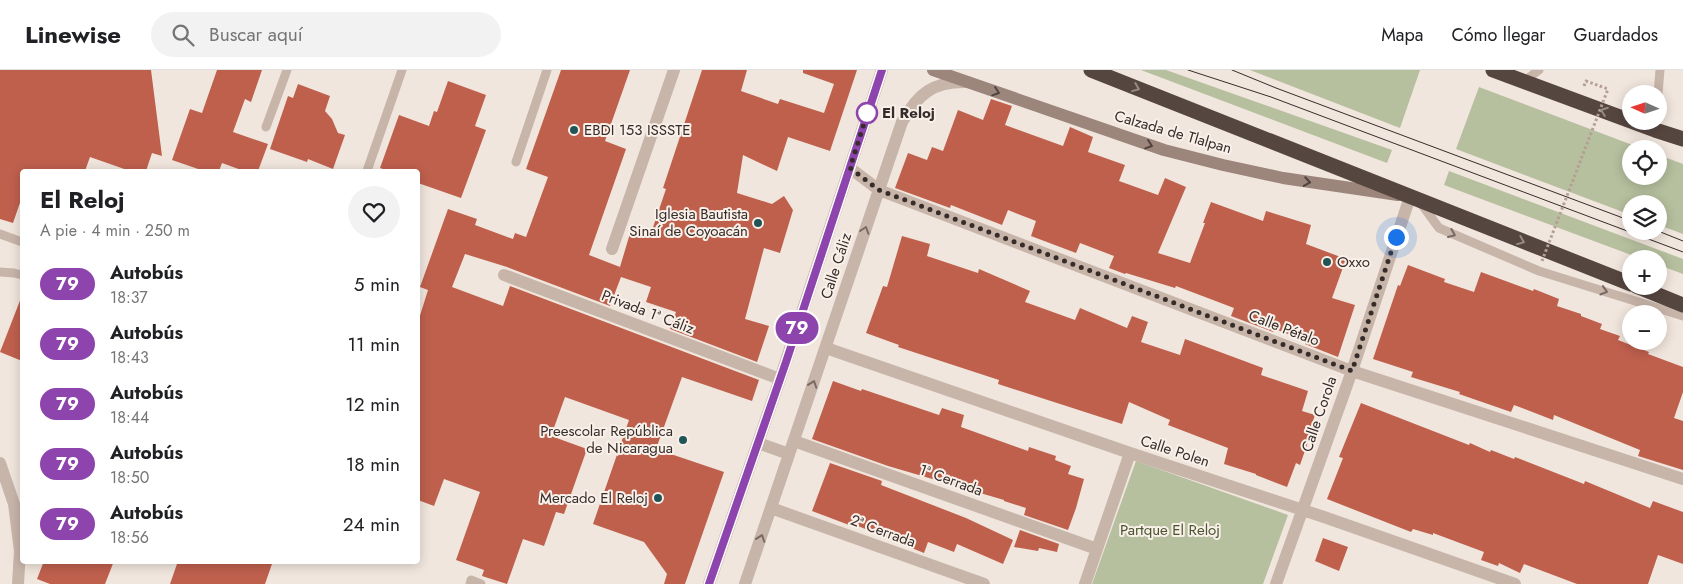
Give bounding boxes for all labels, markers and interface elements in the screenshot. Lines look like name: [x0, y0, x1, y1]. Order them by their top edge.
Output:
search box: [151, 12, 501, 57]
text: Linewise: [25, 17, 121, 52]
icon: search: [169, 21, 197, 49]
text: Buscar aquí: [209, 21, 303, 48]
text: Mapa: [1381, 22, 1423, 48]
text: Cómo llegar: [1451, 22, 1546, 48]
text: Guardados: [1574, 22, 1658, 48]
one-way arrow: [1131, 82, 1140, 92]
north arrow: [1622, 85, 1668, 130]
map controls: [1622, 85, 1667, 350]
one-way arrow: [991, 86, 999, 96]
marker: El Reloj: [856, 102, 878, 124]
place label: El Reloj: [882, 102, 935, 124]
street label: Calzada de Tlalpan: [1112, 105, 1234, 159]
one-way arrow: [1600, 107, 1609, 117]
place label: EBDI 153 ISSSTE: [584, 119, 690, 141]
marker: EBDI 153 ISSSTE: [568, 124, 580, 136]
one-way arrow: [1145, 139, 1153, 149]
button: locate: [1622, 140, 1667, 185]
one-way arrow: [1304, 176, 1312, 187]
text: El Reloj: [40, 182, 125, 217]
button: heart: [348, 186, 400, 238]
button: layers: [1622, 195, 1667, 240]
place label: Iglesia Bautista Sinaí de Coyoacán: [629, 203, 748, 242]
marker: Iglesia Bautista Sinaí de Coyoacán: [752, 217, 764, 229]
text: A pie · 4 min · 250 m: [40, 219, 190, 242]
your location: [1384, 225, 1409, 250]
one-way arrow: [859, 226, 869, 235]
one-way arrow: [1447, 227, 1456, 238]
street label: Calle Cáliz: [815, 230, 857, 302]
one-way arrow: [1516, 236, 1524, 246]
button: +: [1622, 250, 1667, 295]
place label: Oxxo: [1337, 251, 1370, 273]
marker: Oxxo: [1321, 256, 1333, 268]
text: Autobús: [110, 259, 183, 286]
text: 79: [56, 271, 79, 297]
text: 5 min: [354, 271, 400, 298]
street label: Privada 1ª Cáliz: [598, 284, 698, 340]
text: 18:37: [110, 286, 148, 309]
one-way arrow: [1599, 286, 1607, 296]
street label: Calle Pétalo: [1245, 304, 1323, 352]
button: −: [1622, 305, 1667, 350]
line badge: 79: [774, 312, 820, 344]
text: 79: [786, 315, 808, 341]
text: Autobús: [110, 319, 183, 346]
text: 79: [56, 331, 79, 357]
text: 11 min: [347, 331, 400, 358]
text: 18:43: [110, 346, 149, 369]
street label: Calle Corola: [1296, 373, 1342, 455]
text: Autobús: [110, 379, 183, 406]
one-way arrow: [807, 380, 817, 389]
text: 79: [56, 391, 79, 417]
text: 12 min: [345, 391, 400, 418]
text: 18:44: [110, 406, 149, 429]
place label: Preescolar República de Nicaragua: [540, 420, 673, 459]
street label: Calle Polen: [1138, 429, 1212, 473]
marker: Preescolar República de Nicaragua: [677, 434, 689, 446]
text: Autobús: [110, 439, 183, 466]
text: 79: [56, 451, 79, 477]
text: 18 min: [346, 451, 400, 478]
street label: 1ª Cerrada: [916, 458, 986, 502]
text: 18:50: [110, 466, 149, 489]
place label: Mercado El Reloj: [540, 487, 648, 509]
marker: Mercado El Reloj: [652, 492, 664, 504]
text: Autobús: [110, 499, 183, 526]
street label: 2ª Cerrada: [847, 509, 919, 553]
text: 79: [56, 511, 79, 537]
text: 24 min: [343, 511, 400, 538]
park label: Partque El Reloj: [1120, 519, 1220, 541]
text: 18:56: [110, 526, 149, 549]
one-way arrow: [755, 534, 765, 543]

